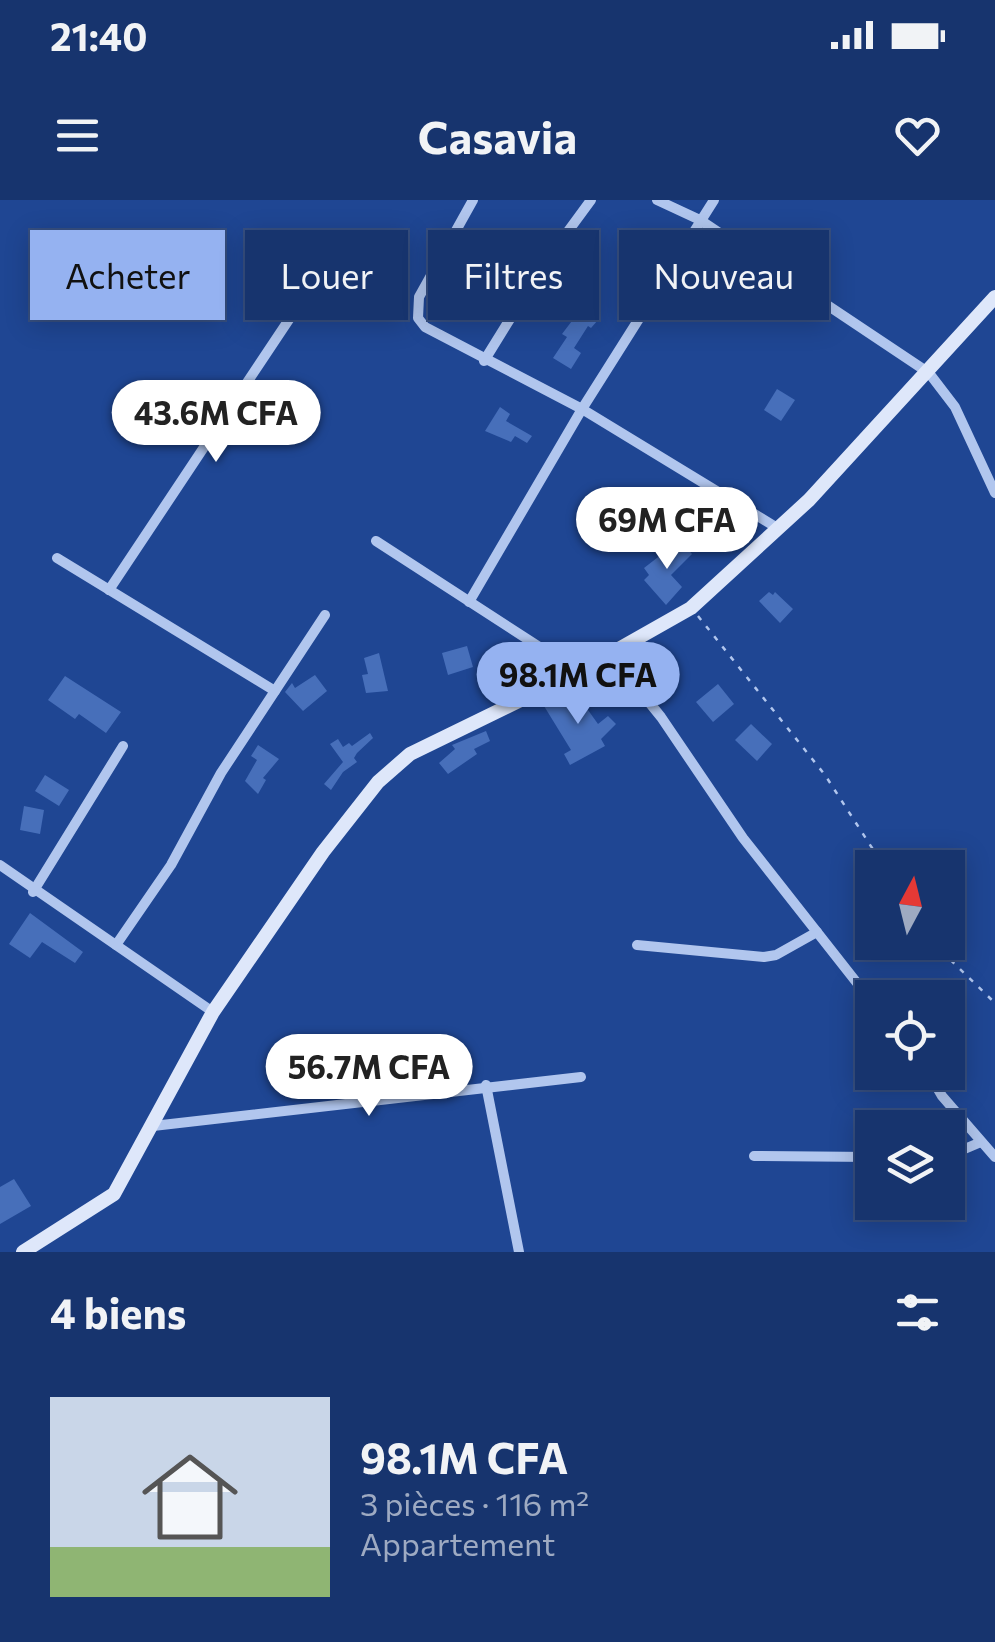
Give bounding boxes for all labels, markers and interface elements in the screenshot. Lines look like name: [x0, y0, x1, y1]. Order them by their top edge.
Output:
text: 21:40: [50, 12, 147, 59]
icon: menu: [50, 108, 105, 163]
text: Casavia: [418, 108, 577, 163]
icon: heart: [890, 108, 945, 163]
chip: Acheter: [30, 230, 225, 320]
chip: Louer: [245, 230, 408, 320]
chip: Filtres: [428, 230, 599, 320]
chip: Nouveau: [619, 230, 829, 320]
pin: 43.6M CFA: [102, 380, 330, 465]
text: 43.6M CFA: [134, 392, 298, 432]
pin: 69M CFA: [575, 487, 759, 572]
text: 69M CFA: [598, 499, 736, 539]
pin: 98.1M CFA: [464, 642, 692, 727]
text: 98.1M CFA: [499, 654, 657, 694]
north arrow: [855, 850, 965, 960]
map controls: [855, 850, 965, 1220]
button: locate: [855, 980, 965, 1090]
pin: 56.7M CFA: [255, 1034, 483, 1119]
text: 56.7M CFA: [288, 1046, 450, 1086]
button: layers: [855, 1110, 965, 1220]
icon: filters: [890, 1285, 945, 1340]
text: 4 biens: [50, 1286, 186, 1338]
text: 98.1M CFA: [360, 1431, 568, 1483]
icon: home: [130, 1437, 250, 1557]
text: 3 pièces · 116 m²: [360, 1483, 589, 1523]
text: Appartement: [360, 1523, 555, 1563]

